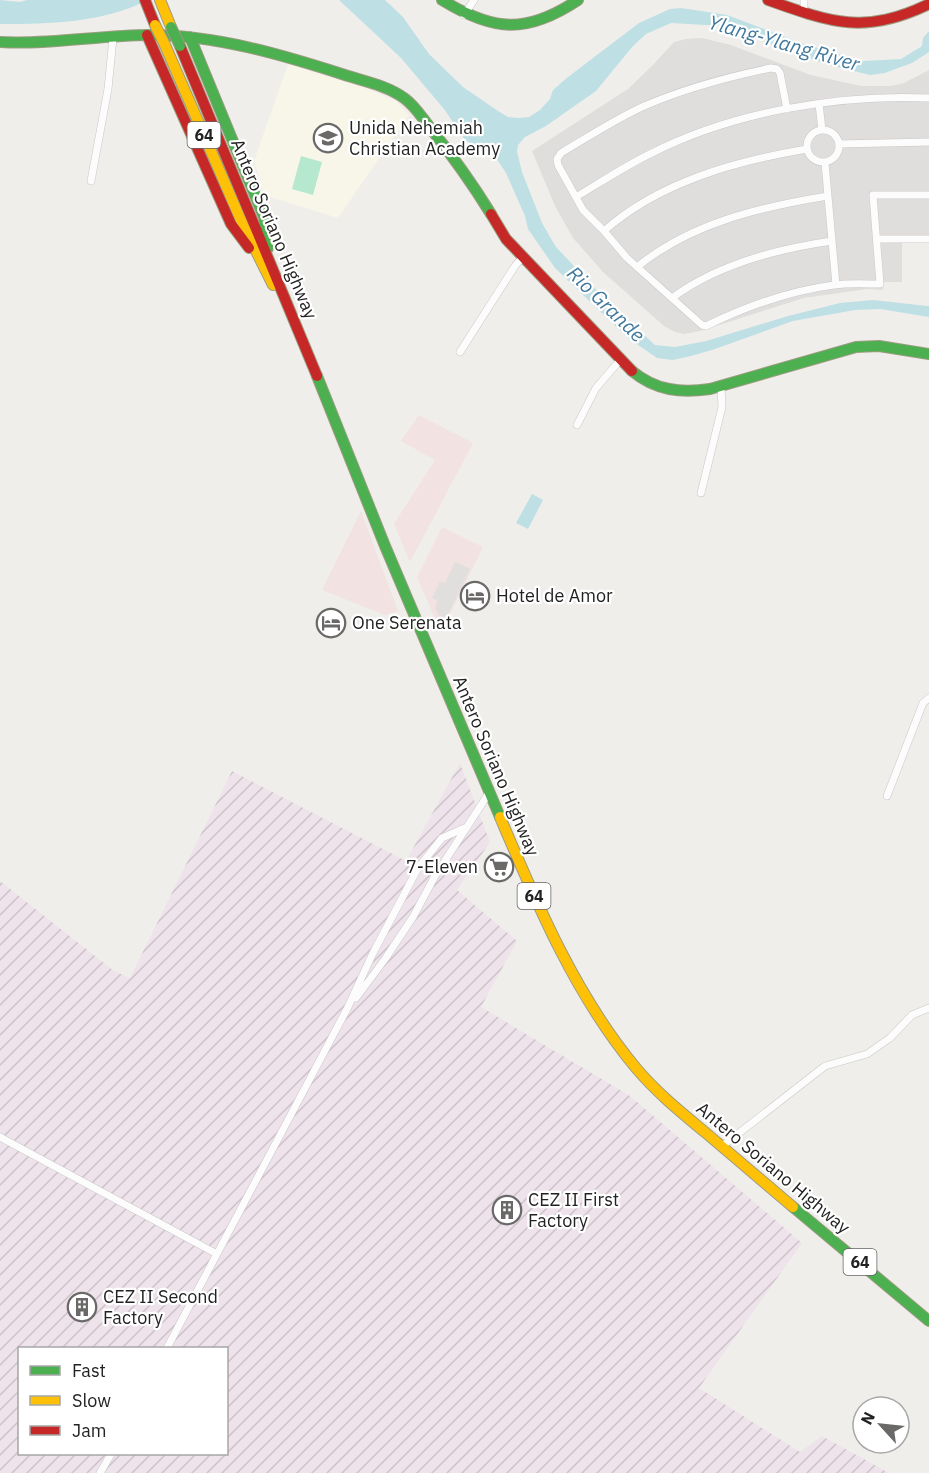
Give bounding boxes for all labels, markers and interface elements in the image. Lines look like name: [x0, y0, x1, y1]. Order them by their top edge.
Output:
water label: Ylang-Ylang River: [705, 8, 864, 77]
place label: Unida Nehemiah Christian Academy: [349, 116, 500, 160]
road number: 64: [188, 122, 220, 148]
school or university icon: Unida Nehemiah Christian Academy: [312, 122, 344, 154]
street label: Antero Soriano Highway: [226, 135, 323, 322]
water label: Rio Grande: [561, 260, 651, 348]
hotel icon: Hotel de Amor: [459, 580, 491, 612]
place label: Hotel de Amor: [496, 584, 613, 607]
hotel icon: One Serenata: [315, 607, 347, 639]
place label: One Serenata: [352, 611, 462, 634]
street label: Antero Soriano Highway: [448, 672, 545, 859]
supermarket icon: 7-Eleven: [483, 851, 515, 883]
place label: 7-Eleven: [406, 855, 478, 878]
road number: 64: [518, 883, 550, 909]
street label: Antero Soriano Highway: [692, 1097, 855, 1239]
place label: CEZ II First Factory: [528, 1188, 619, 1232]
building icon: CEZ II First Factory: [491, 1194, 523, 1226]
road number: 64: [844, 1249, 876, 1275]
place label: CEZ II Second Factory: [103, 1285, 218, 1329]
building icon: CEZ II Second Factory: [66, 1291, 98, 1323]
legend: [18, 1347, 228, 1455]
text: Fast: [72, 1359, 106, 1382]
text: Slow: [72, 1389, 111, 1412]
north arrow: [851, 1395, 911, 1455]
text: N: [856, 1408, 879, 1428]
text: Jam: [72, 1419, 107, 1442]

